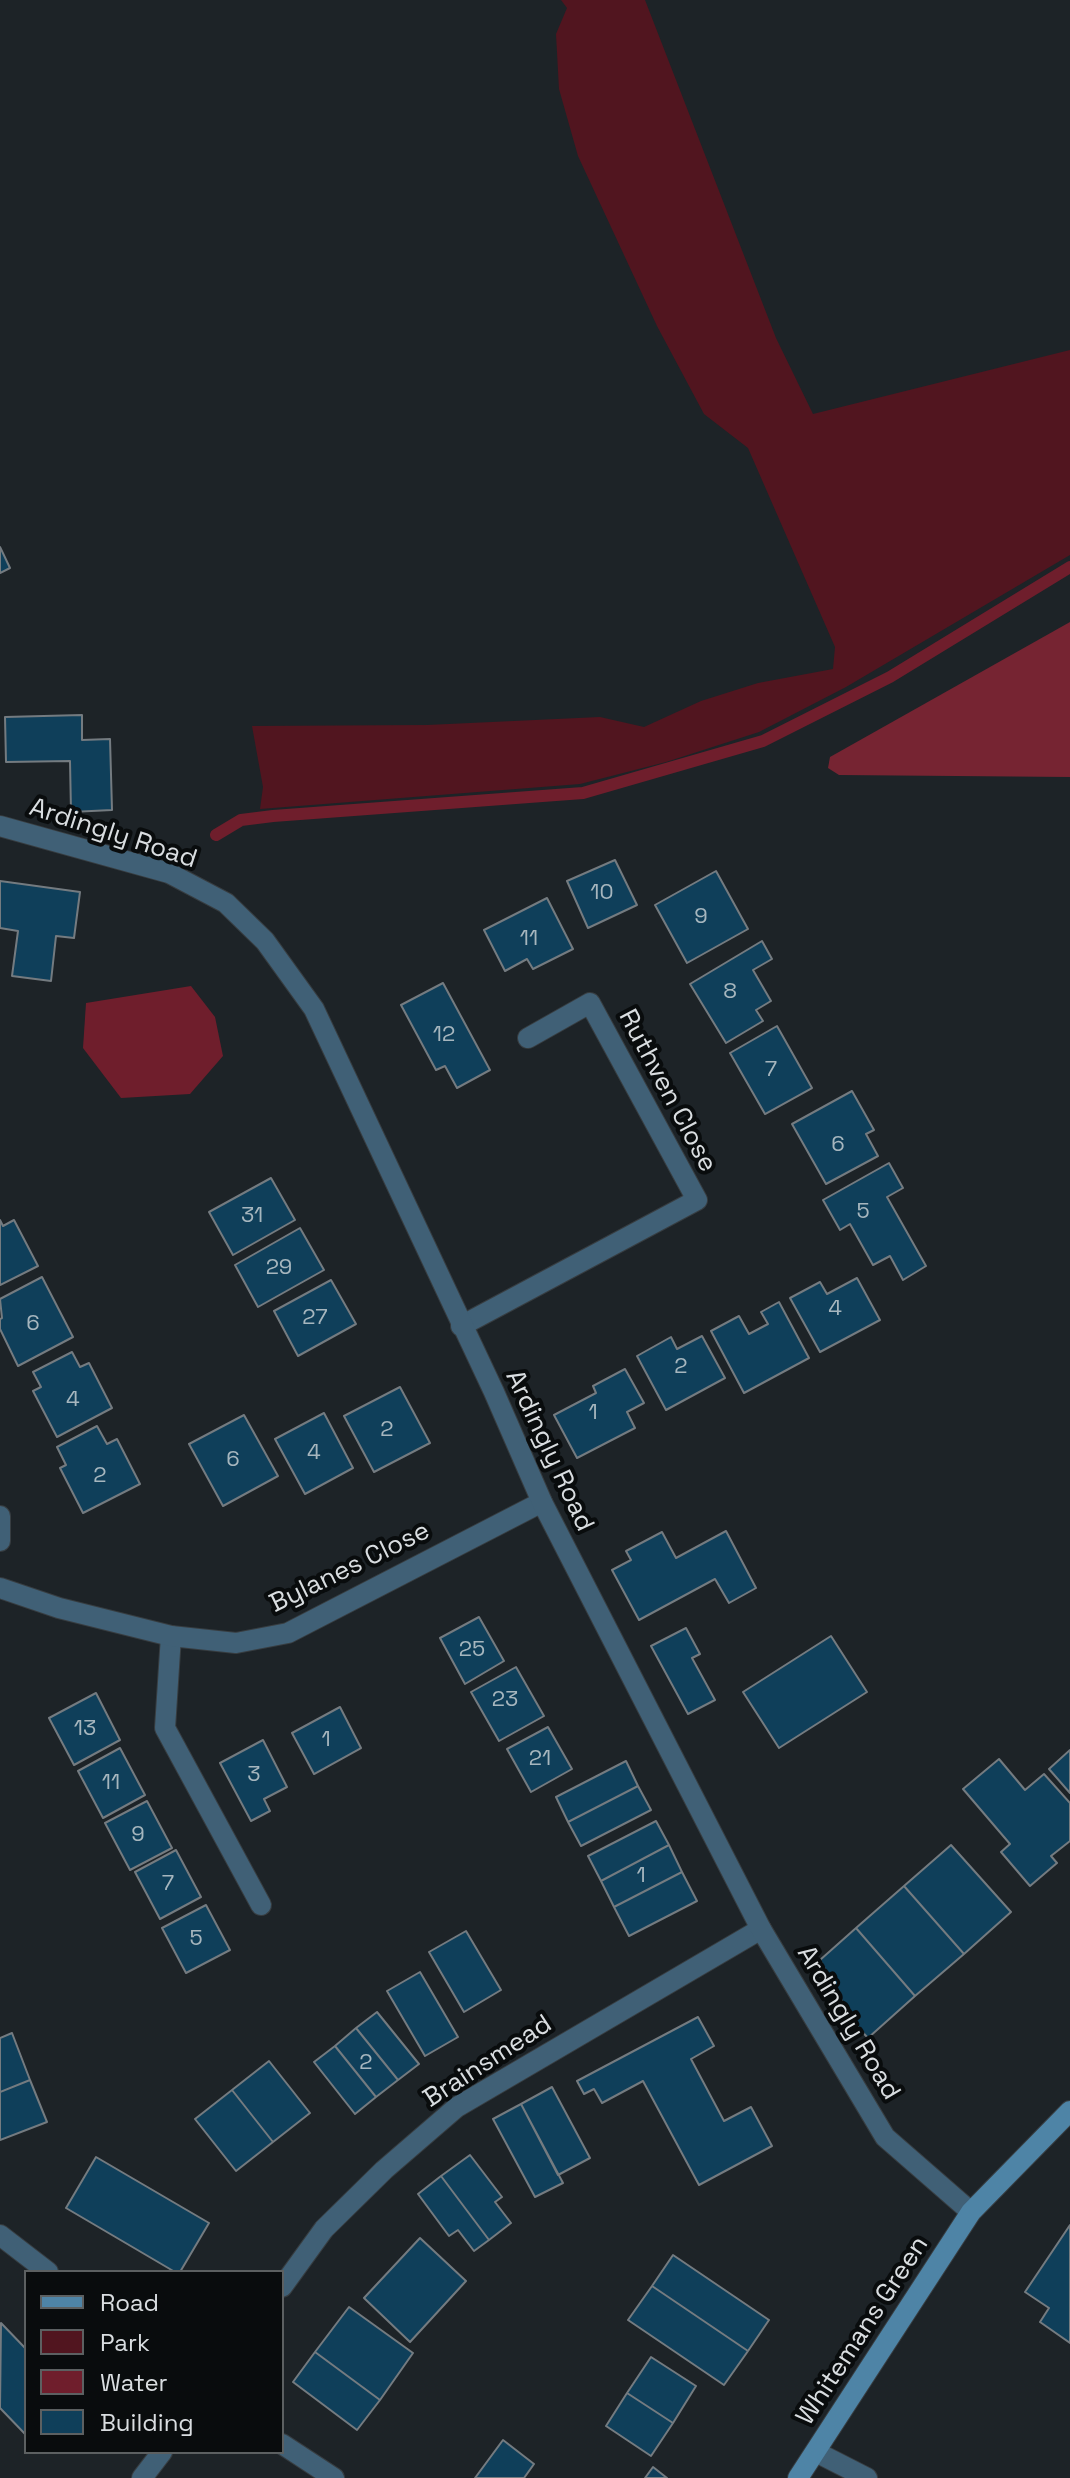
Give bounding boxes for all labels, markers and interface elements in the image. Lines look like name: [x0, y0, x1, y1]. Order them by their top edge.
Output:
street label: Ardingly Road: [25, 792, 201, 876]
house number: 10: [590, 880, 614, 906]
house number: 9: [694, 904, 708, 930]
house number: 11: [520, 926, 538, 952]
house number: 8: [723, 979, 737, 1005]
street label: Ruthven Close: [611, 1004, 723, 1178]
house number: 12: [433, 1022, 455, 1048]
house number: 7: [765, 1057, 777, 1083]
house number: 6: [831, 1132, 845, 1158]
house number: 5: [856, 1199, 870, 1225]
house number: 31: [241, 1203, 263, 1229]
house number: 29: [266, 1255, 292, 1281]
house number: 4: [828, 1296, 842, 1322]
house number: 27: [302, 1305, 328, 1331]
house number: 6: [26, 1311, 40, 1337]
house number: 2: [674, 1354, 688, 1380]
street label: Ardingly Road: [498, 1365, 600, 1537]
house number: 4: [66, 1387, 80, 1413]
house number: 1: [588, 1400, 598, 1426]
house number: 2: [380, 1417, 394, 1443]
house number: 4: [307, 1440, 321, 1466]
house number: 6: [226, 1447, 240, 1473]
house number: 2: [93, 1463, 107, 1489]
street label: Bylanes Close: [265, 1516, 435, 1620]
house number: 25: [459, 1637, 485, 1663]
house number: 23: [492, 1687, 518, 1713]
house number: 13: [74, 1716, 96, 1742]
house number: 1: [321, 1727, 331, 1753]
house number: 21: [529, 1746, 551, 1772]
house number: 3: [247, 1762, 261, 1788]
house number: 11: [102, 1770, 120, 1796]
house number: 9: [131, 1822, 145, 1848]
house number: 1: [636, 1863, 646, 1889]
house number: 7: [162, 1871, 174, 1897]
house number: 5: [189, 1926, 203, 1952]
street label: Ardingly Road: [790, 1940, 906, 2106]
street label: Brainsmead: [418, 2009, 558, 2115]
house number: 2: [359, 2050, 373, 2076]
street label: Whitemans Green: [790, 2231, 936, 2431]
legend: [24, 2270, 284, 2454]
text: Road: [100, 2287, 159, 2318]
text: Park: [100, 2327, 150, 2358]
text: Water: [100, 2367, 168, 2398]
text: Building: [100, 2407, 194, 2438]

